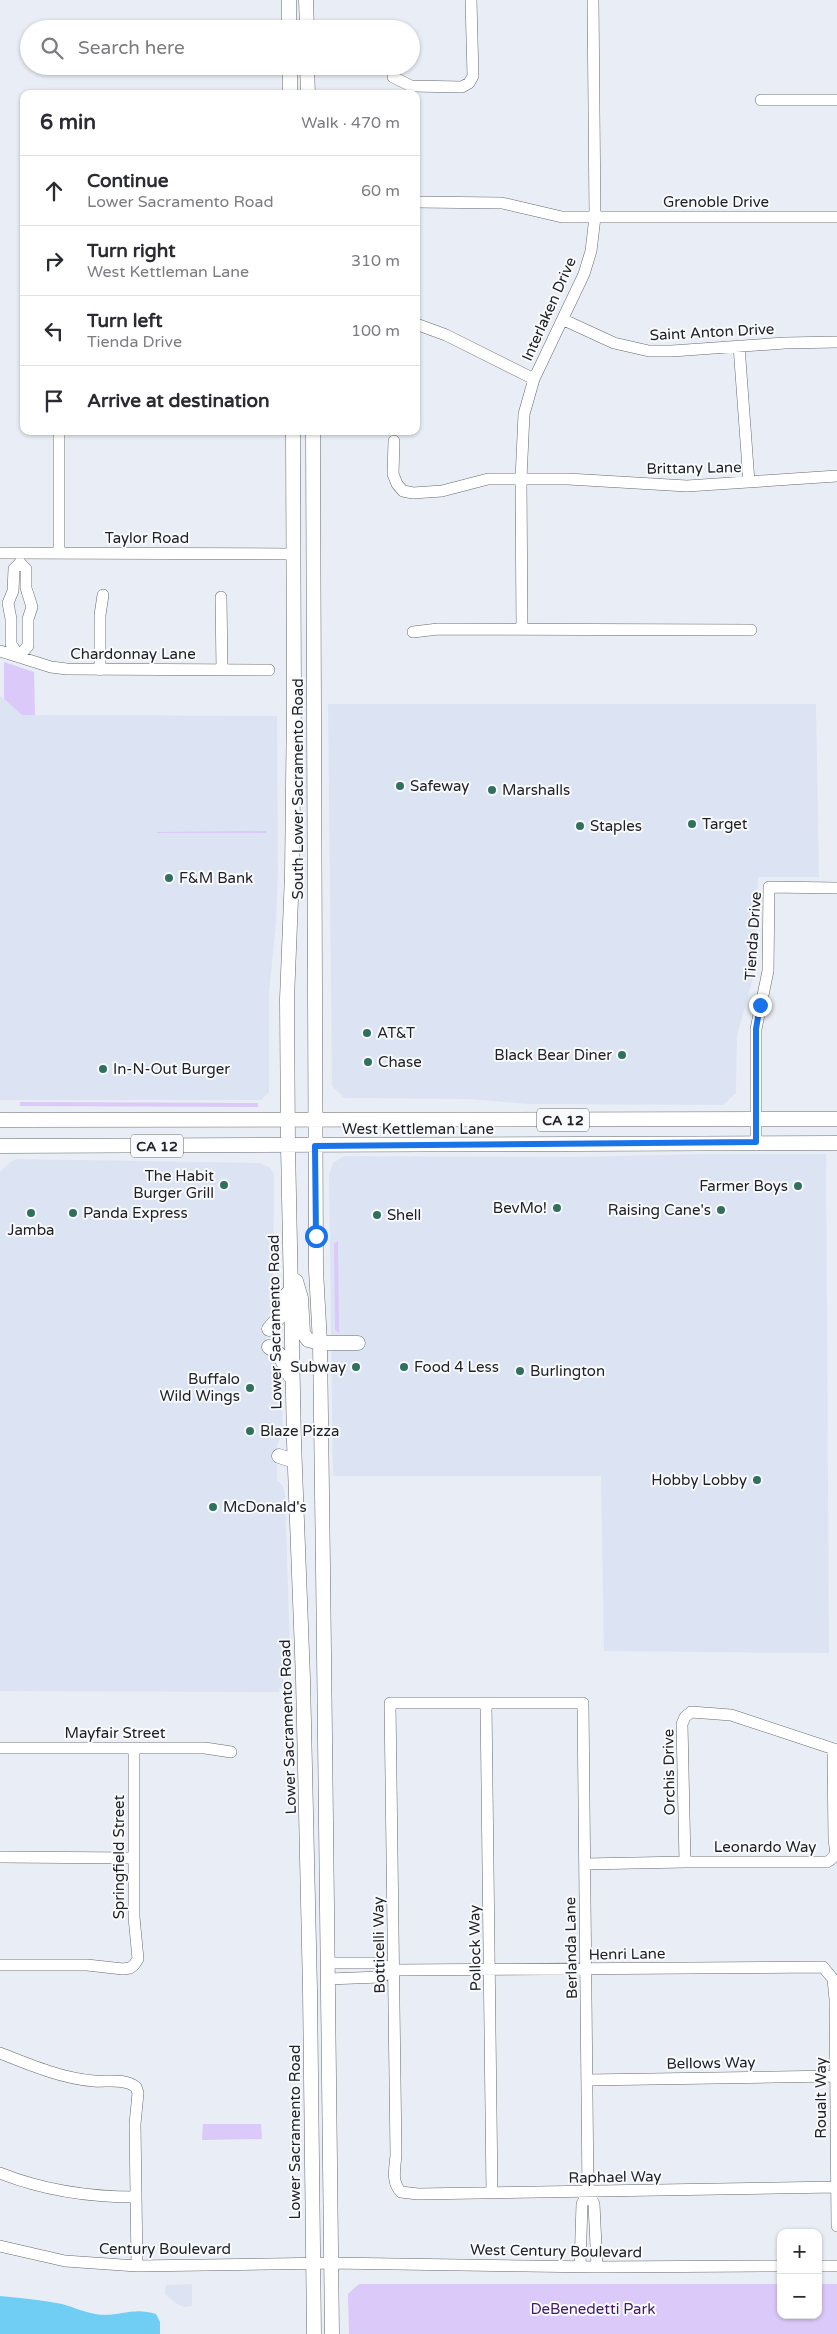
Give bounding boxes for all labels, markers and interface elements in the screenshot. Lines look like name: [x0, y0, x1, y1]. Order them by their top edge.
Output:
search box: [20, 20, 420, 75]
icon: search: [38, 34, 66, 62]
text: Search here: [78, 37, 185, 59]
text: 6 min: [40, 110, 96, 135]
text: Walk · 470 m: [301, 113, 400, 133]
text: Continue: [87, 170, 169, 192]
icon: ahead: [40, 177, 68, 205]
text: 60 m: [361, 181, 400, 201]
text: Lower Sacramento Road: [87, 192, 274, 212]
street label: Grenoble Drive: [663, 193, 769, 211]
text: Turn right: [87, 240, 175, 262]
icon: right: [40, 247, 68, 275]
text: 310 m: [351, 251, 400, 271]
street label: Interlaken Drive: [518, 254, 580, 364]
text: West Kettleman Lane: [87, 262, 249, 282]
text: Turn left: [87, 310, 163, 332]
icon: left: [40, 317, 68, 345]
street label: Saint Anton Drive: [649, 320, 775, 344]
text: 100 m: [351, 321, 400, 341]
text: Tienda Drive: [87, 332, 182, 352]
icon: arrive: [40, 387, 68, 415]
text: Arrive at destination: [87, 390, 270, 412]
street label: Brittany Lane: [646, 458, 742, 478]
street label: Taylor Road: [105, 529, 189, 547]
street label: Chardonnay Lane: [70, 645, 196, 663]
street label: South Lower Sacramento Road: [289, 678, 307, 900]
place label: Safeway: [410, 777, 469, 795]
marker: Safeway: [394, 780, 406, 792]
place label: Marshalls: [502, 781, 570, 799]
marker: Marshalls: [486, 784, 498, 796]
place label: Target: [702, 815, 748, 833]
place label: Staples: [590, 817, 642, 835]
marker: Target: [686, 818, 698, 830]
marker: Staples: [574, 820, 586, 832]
place label: F&M Bank: [179, 869, 253, 887]
marker: F&M Bank: [163, 872, 175, 884]
street label: Tienda Drive: [741, 891, 765, 981]
route end: [749, 994, 772, 1017]
place label: AT&T: [377, 1024, 415, 1042]
marker: AT&T: [361, 1027, 373, 1039]
place label: Black Bear Diner: [494, 1046, 612, 1064]
marker: Black Bear Diner: [616, 1049, 628, 1061]
place label: Chase: [378, 1053, 422, 1071]
marker: Chase: [362, 1056, 374, 1068]
place label: In-N-Out Burger: [113, 1060, 230, 1078]
marker: In-N-Out Burger: [97, 1063, 109, 1075]
road number: CA 12: [537, 1108, 589, 1132]
street label: West Kettleman Lane: [342, 1120, 494, 1138]
road number: CA 12: [131, 1134, 183, 1158]
place label: The Habit Burger Grill: [133, 1167, 214, 1202]
place label: Farmer Boys: [699, 1177, 788, 1195]
marker: The Habit Burger Grill: [218, 1179, 230, 1191]
marker: Farmer Boys: [792, 1180, 804, 1192]
place label: BevMo!: [493, 1199, 547, 1217]
place label: Raising Cane's: [608, 1201, 711, 1219]
marker: BevMo!: [551, 1202, 563, 1214]
place label: Panda Express: [83, 1204, 188, 1222]
marker: Raising Cane's: [715, 1204, 727, 1216]
place label: Shell: [387, 1206, 421, 1224]
marker: Jamba: [25, 1207, 37, 1219]
marker: Panda Express: [67, 1207, 79, 1219]
marker: Shell: [371, 1209, 383, 1221]
place label: Jamba: [7, 1221, 55, 1239]
route start: [305, 1225, 328, 1248]
street label: Lower Sacramento Road: [264, 1234, 286, 1410]
place label: Subway: [290, 1358, 346, 1376]
place label: Food 4 Less: [414, 1358, 499, 1376]
marker: Subway: [350, 1361, 362, 1373]
marker: Food 4 Less: [398, 1361, 410, 1373]
place label: Burlington: [530, 1362, 605, 1380]
marker: Burlington: [514, 1365, 526, 1377]
place label: Buffalo Wild Wings: [160, 1370, 240, 1405]
marker: Buffalo Wild Wings: [244, 1382, 256, 1394]
place label: Blaze Pizza: [260, 1422, 339, 1440]
marker: Blaze Pizza: [244, 1425, 256, 1437]
place label: Hobby Lobby: [651, 1471, 747, 1489]
marker: Hobby Lobby: [751, 1474, 763, 1486]
place label: McDonald's: [223, 1498, 307, 1516]
marker: McDonald's: [207, 1501, 219, 1513]
street label: Lower Sacramento Road: [276, 1639, 300, 1815]
street label: Mayfair Street: [64, 1724, 166, 1742]
street label: Orchis Drive: [659, 1729, 679, 1815]
street label: Springfield Street: [110, 1794, 128, 1919]
street label: Leonardo Way: [714, 1838, 816, 1856]
street label: Botticelli Way: [369, 1896, 389, 1994]
street label: Berlanda Lane: [561, 1897, 581, 1999]
street label: Pollock Way: [465, 1905, 485, 1991]
street label: Henri Lane: [588, 1944, 666, 1964]
street label: Lower Sacramento Road: [286, 2045, 304, 2219]
street label: Bellows Way: [666, 2053, 756, 2073]
street label: Roualt Way: [812, 2057, 830, 2139]
street label: Raphael Way: [568, 2167, 662, 2187]
map controls: [777, 2229, 822, 2319]
button: +: [777, 2229, 822, 2274]
street label: Century Boulevard: [99, 2240, 231, 2258]
street label: West Century Boulevard: [470, 2241, 642, 2261]
button: −: [777, 2274, 822, 2319]
park label: DeBenedetti Park: [531, 2300, 655, 2318]

